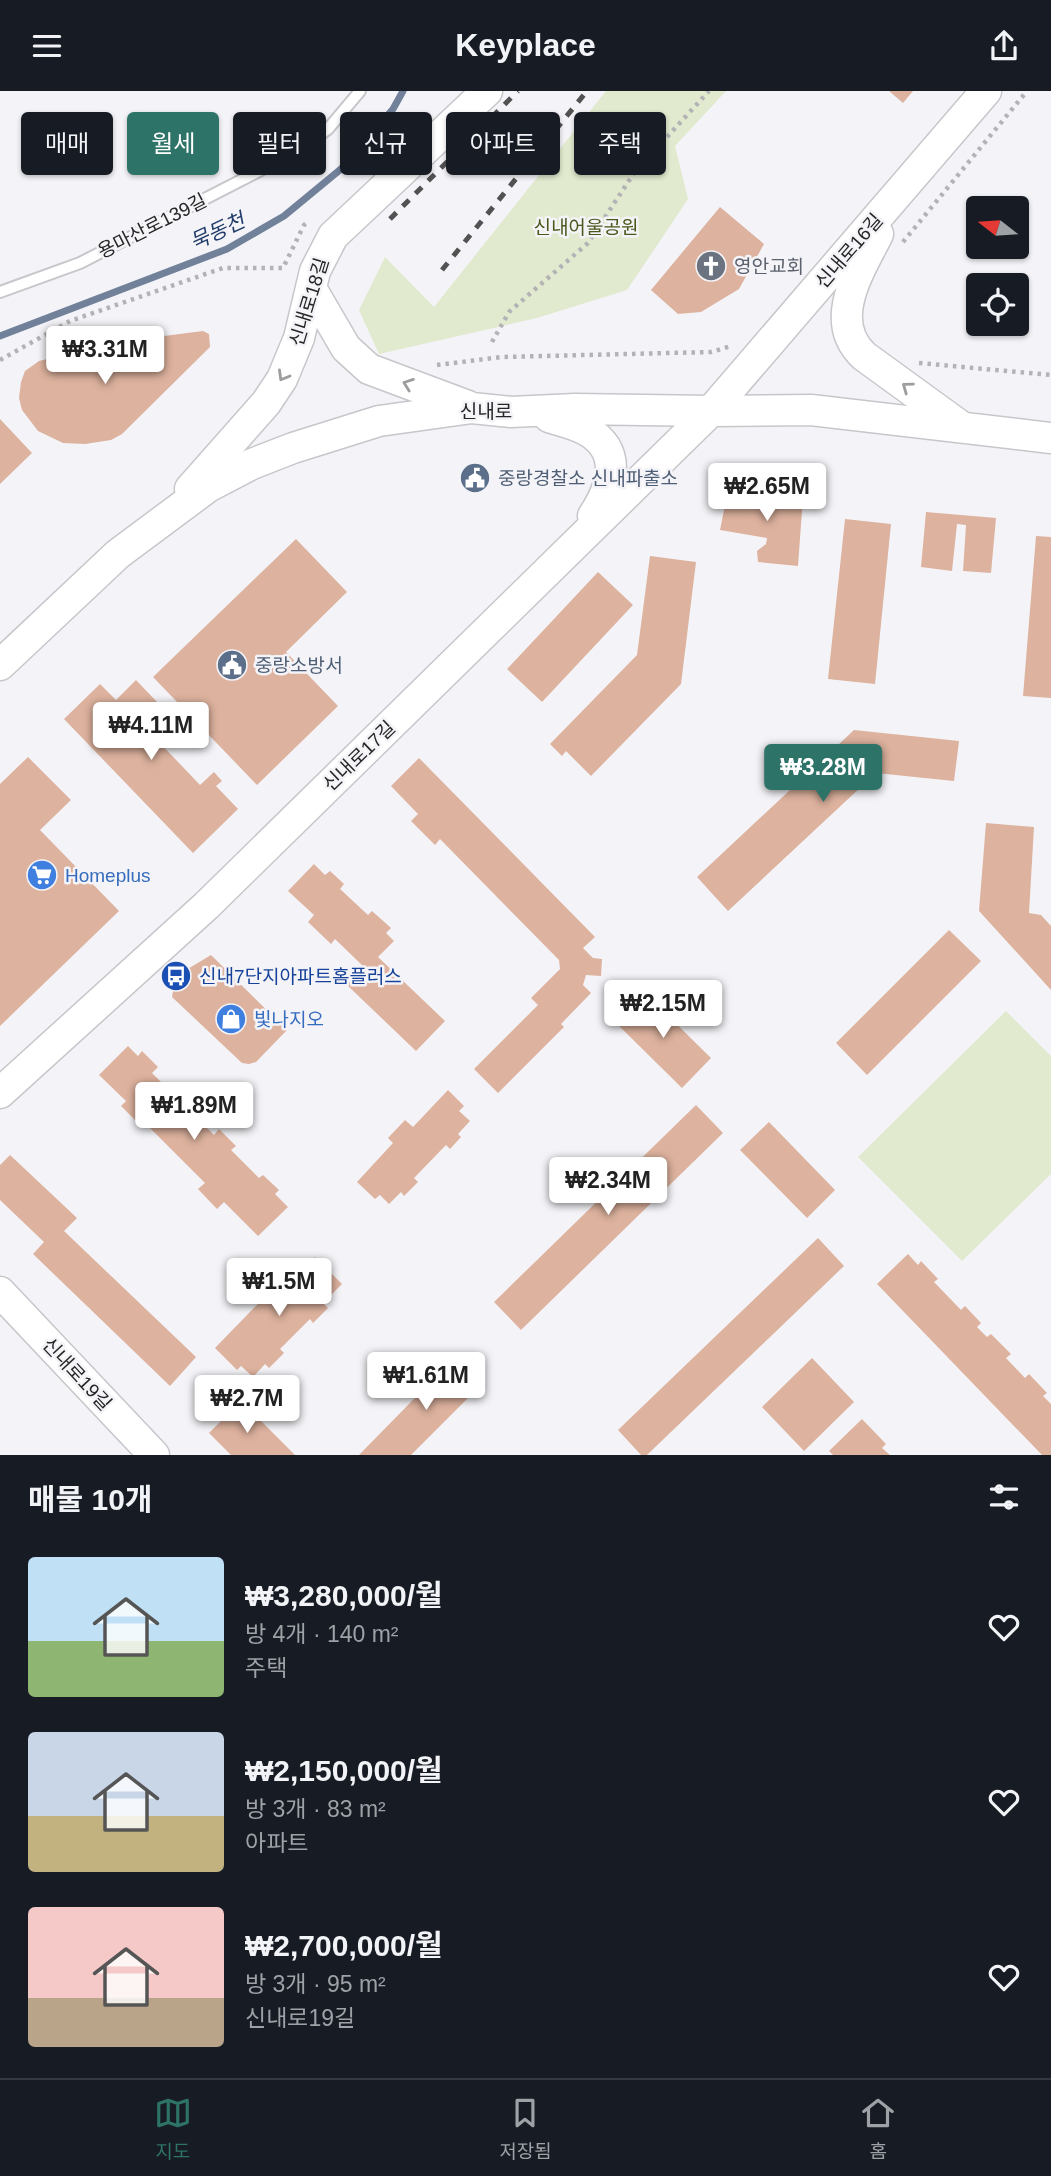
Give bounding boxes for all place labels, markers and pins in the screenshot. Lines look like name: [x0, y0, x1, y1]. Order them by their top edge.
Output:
church icon: 영안교회: [694, 249, 728, 283]
place label: 영안교회: [734, 256, 804, 277]
pin: ₩3.31M: [48, 327, 162, 386]
public building icon: 중랑경찰소 신내파출소: [458, 461, 492, 495]
pin: ₩2.65M: [710, 463, 824, 523]
place label: 중랑경찰소 신내파출소: [498, 468, 678, 489]
public building icon: 중랑소방서: [215, 648, 249, 682]
place label: 중랑소방서: [255, 655, 342, 676]
pin: ₩4.11M: [94, 703, 208, 762]
pin: ₩3.28M: [766, 745, 880, 804]
supermarket icon: Homeplus: [25, 858, 59, 892]
place label: Homeplus: [65, 865, 151, 886]
bus stop icon: 신내7단지아파트홈플러스: [159, 959, 193, 993]
place label: 신내7단지아파트홈플러스: [199, 966, 402, 987]
pin: ₩2.15M: [606, 981, 720, 1040]
shop icon: 빛나지오: [214, 1002, 248, 1036]
place label: 빛나지오: [254, 1009, 324, 1030]
pin: ₩1.89M: [137, 1083, 251, 1142]
pin: ₩2.34M: [551, 1157, 665, 1217]
pin: ₩1.5M: [230, 1259, 328, 1318]
pin: ₩1.61M: [369, 1353, 483, 1412]
pin: ₩2.7M: [198, 1375, 296, 1435]

